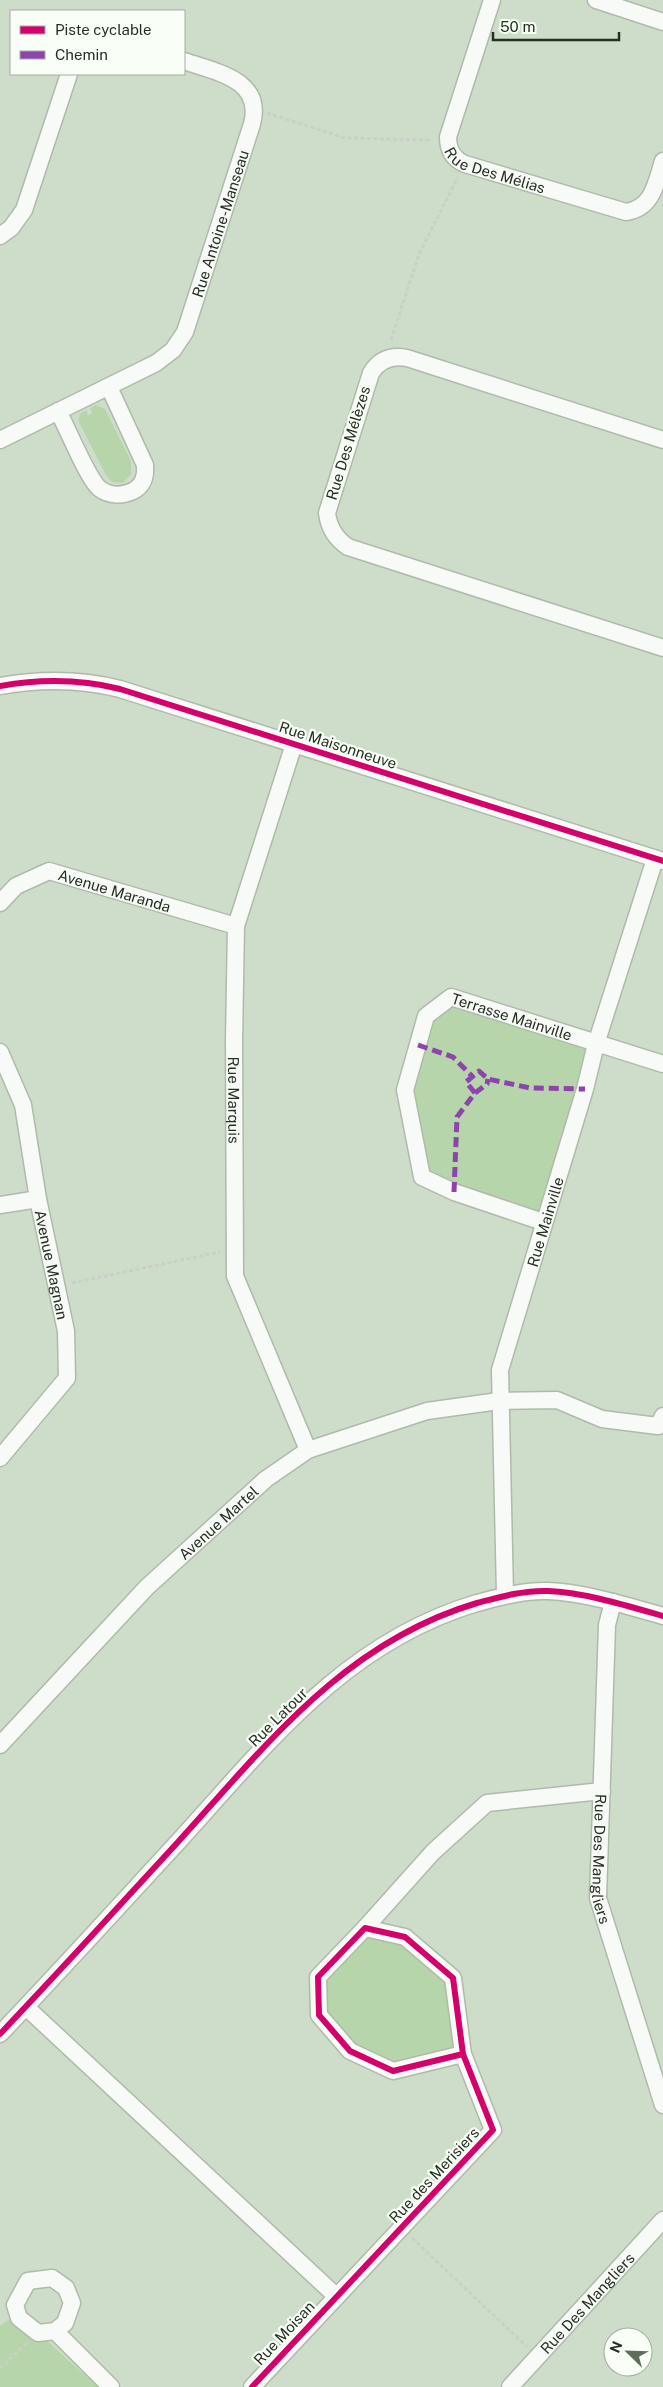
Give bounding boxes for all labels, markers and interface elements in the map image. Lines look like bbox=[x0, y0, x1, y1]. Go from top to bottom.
legend bbox=[10, 10, 185, 75]
scale bar bbox=[493, 10, 619, 42]
text: 50 m bbox=[500, 18, 535, 35]
text: Piste cyclable bbox=[55, 21, 152, 38]
text: Chemin bbox=[55, 46, 108, 63]
street label: Rue Des Mélias bbox=[441, 144, 547, 196]
street label: Rue Antoine-Manseau bbox=[188, 148, 252, 299]
street label: Rue Des Mélèzes bbox=[323, 384, 373, 502]
street label: Rue Maisonneuve bbox=[277, 718, 399, 772]
street label: Avenue Maranda bbox=[56, 866, 173, 915]
street label: Terrasse Mainville bbox=[449, 989, 574, 1043]
street label: Rue Marquis bbox=[226, 1056, 243, 1144]
street label: Rue Mainville bbox=[523, 1175, 566, 1269]
street label: Avenue Magnan bbox=[32, 1208, 72, 1321]
street label: Avenue Martel bbox=[175, 1482, 261, 1563]
street label: Rue Latour bbox=[245, 1684, 311, 1750]
street label: Rue Des Mangliers bbox=[589, 1794, 614, 1926]
street label: Rue des Merisiers bbox=[386, 2124, 482, 2226]
street label: Rue Des Mangliers bbox=[537, 2249, 637, 2357]
street label: Rue Moisan bbox=[250, 2298, 318, 2368]
north arrow bbox=[603, 2327, 653, 2377]
text: N bbox=[607, 2339, 626, 2355]

